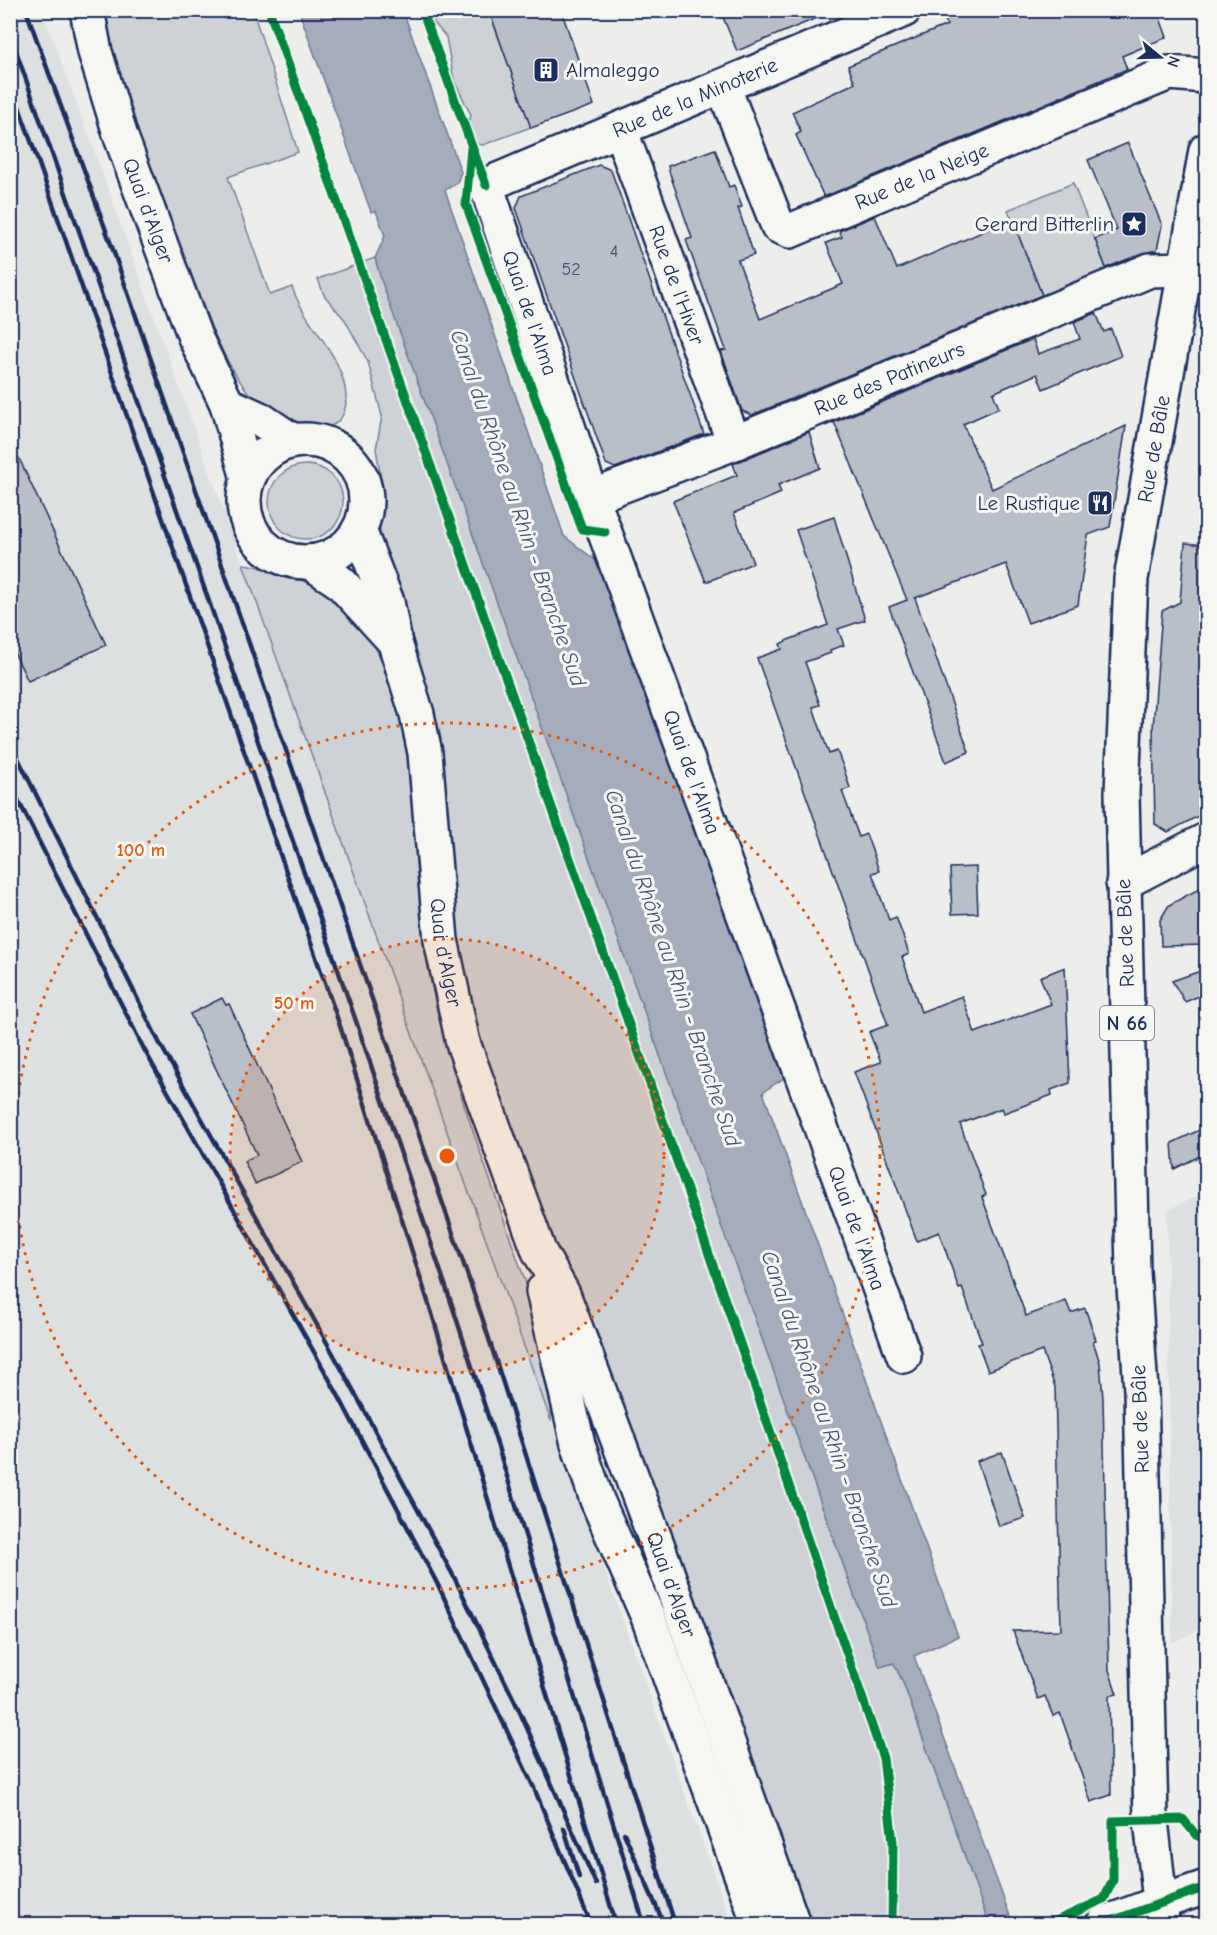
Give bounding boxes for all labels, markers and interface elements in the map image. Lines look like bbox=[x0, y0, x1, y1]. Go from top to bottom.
north arrow bbox=[1130, 27, 1190, 87]
street label: Rue de la Minoterie bbox=[609, 52, 781, 143]
text: N bbox=[1163, 54, 1183, 69]
building icon: Almaleggo bbox=[531, 55, 561, 85]
place label: Almaleggo bbox=[566, 58, 660, 82]
street label: Rue de la Neige bbox=[851, 138, 992, 215]
street label: Quai d'Alger bbox=[118, 155, 179, 267]
place icon: Gerard Bitterlin bbox=[1119, 209, 1149, 239]
place label: Gerard Bitterlin bbox=[975, 212, 1114, 236]
street label: Rue de l'Hiver bbox=[644, 222, 710, 349]
house number: 4 bbox=[610, 241, 618, 262]
street label: Quai de l'Alma bbox=[497, 247, 563, 379]
house number: 52 bbox=[561, 259, 581, 280]
water label: Canal du Rhône au Rhin - Branche Sud bbox=[445, 326, 592, 691]
street label: Rue des Patineurs bbox=[810, 337, 968, 420]
street label: Rue de Bâle bbox=[1133, 393, 1175, 504]
restaurant icon: Le Rustique bbox=[1085, 488, 1115, 518]
place label: Le Rustique bbox=[977, 491, 1080, 515]
street label: Quai de l'Alma bbox=[658, 707, 726, 837]
water label: Canal du Rhône au Rhin - Branche Sud bbox=[600, 786, 747, 1151]
text: 100 m bbox=[117, 840, 165, 861]
street label: Rue de Bâle bbox=[1111, 878, 1139, 988]
street label: Quai d'Alger bbox=[425, 897, 467, 1010]
text: 50 m bbox=[274, 993, 314, 1014]
road number: N 66 bbox=[1100, 1006, 1154, 1040]
centre of rings bbox=[437, 1146, 457, 1166]
street label: Quai de l'Alma bbox=[823, 1163, 891, 1293]
water label: Canal du Rhône au Rhin - Branche Sud bbox=[756, 1247, 903, 1612]
street label: Rue de Bâle bbox=[1126, 1364, 1154, 1474]
street label: Quai d'Alger bbox=[641, 1528, 702, 1641]

